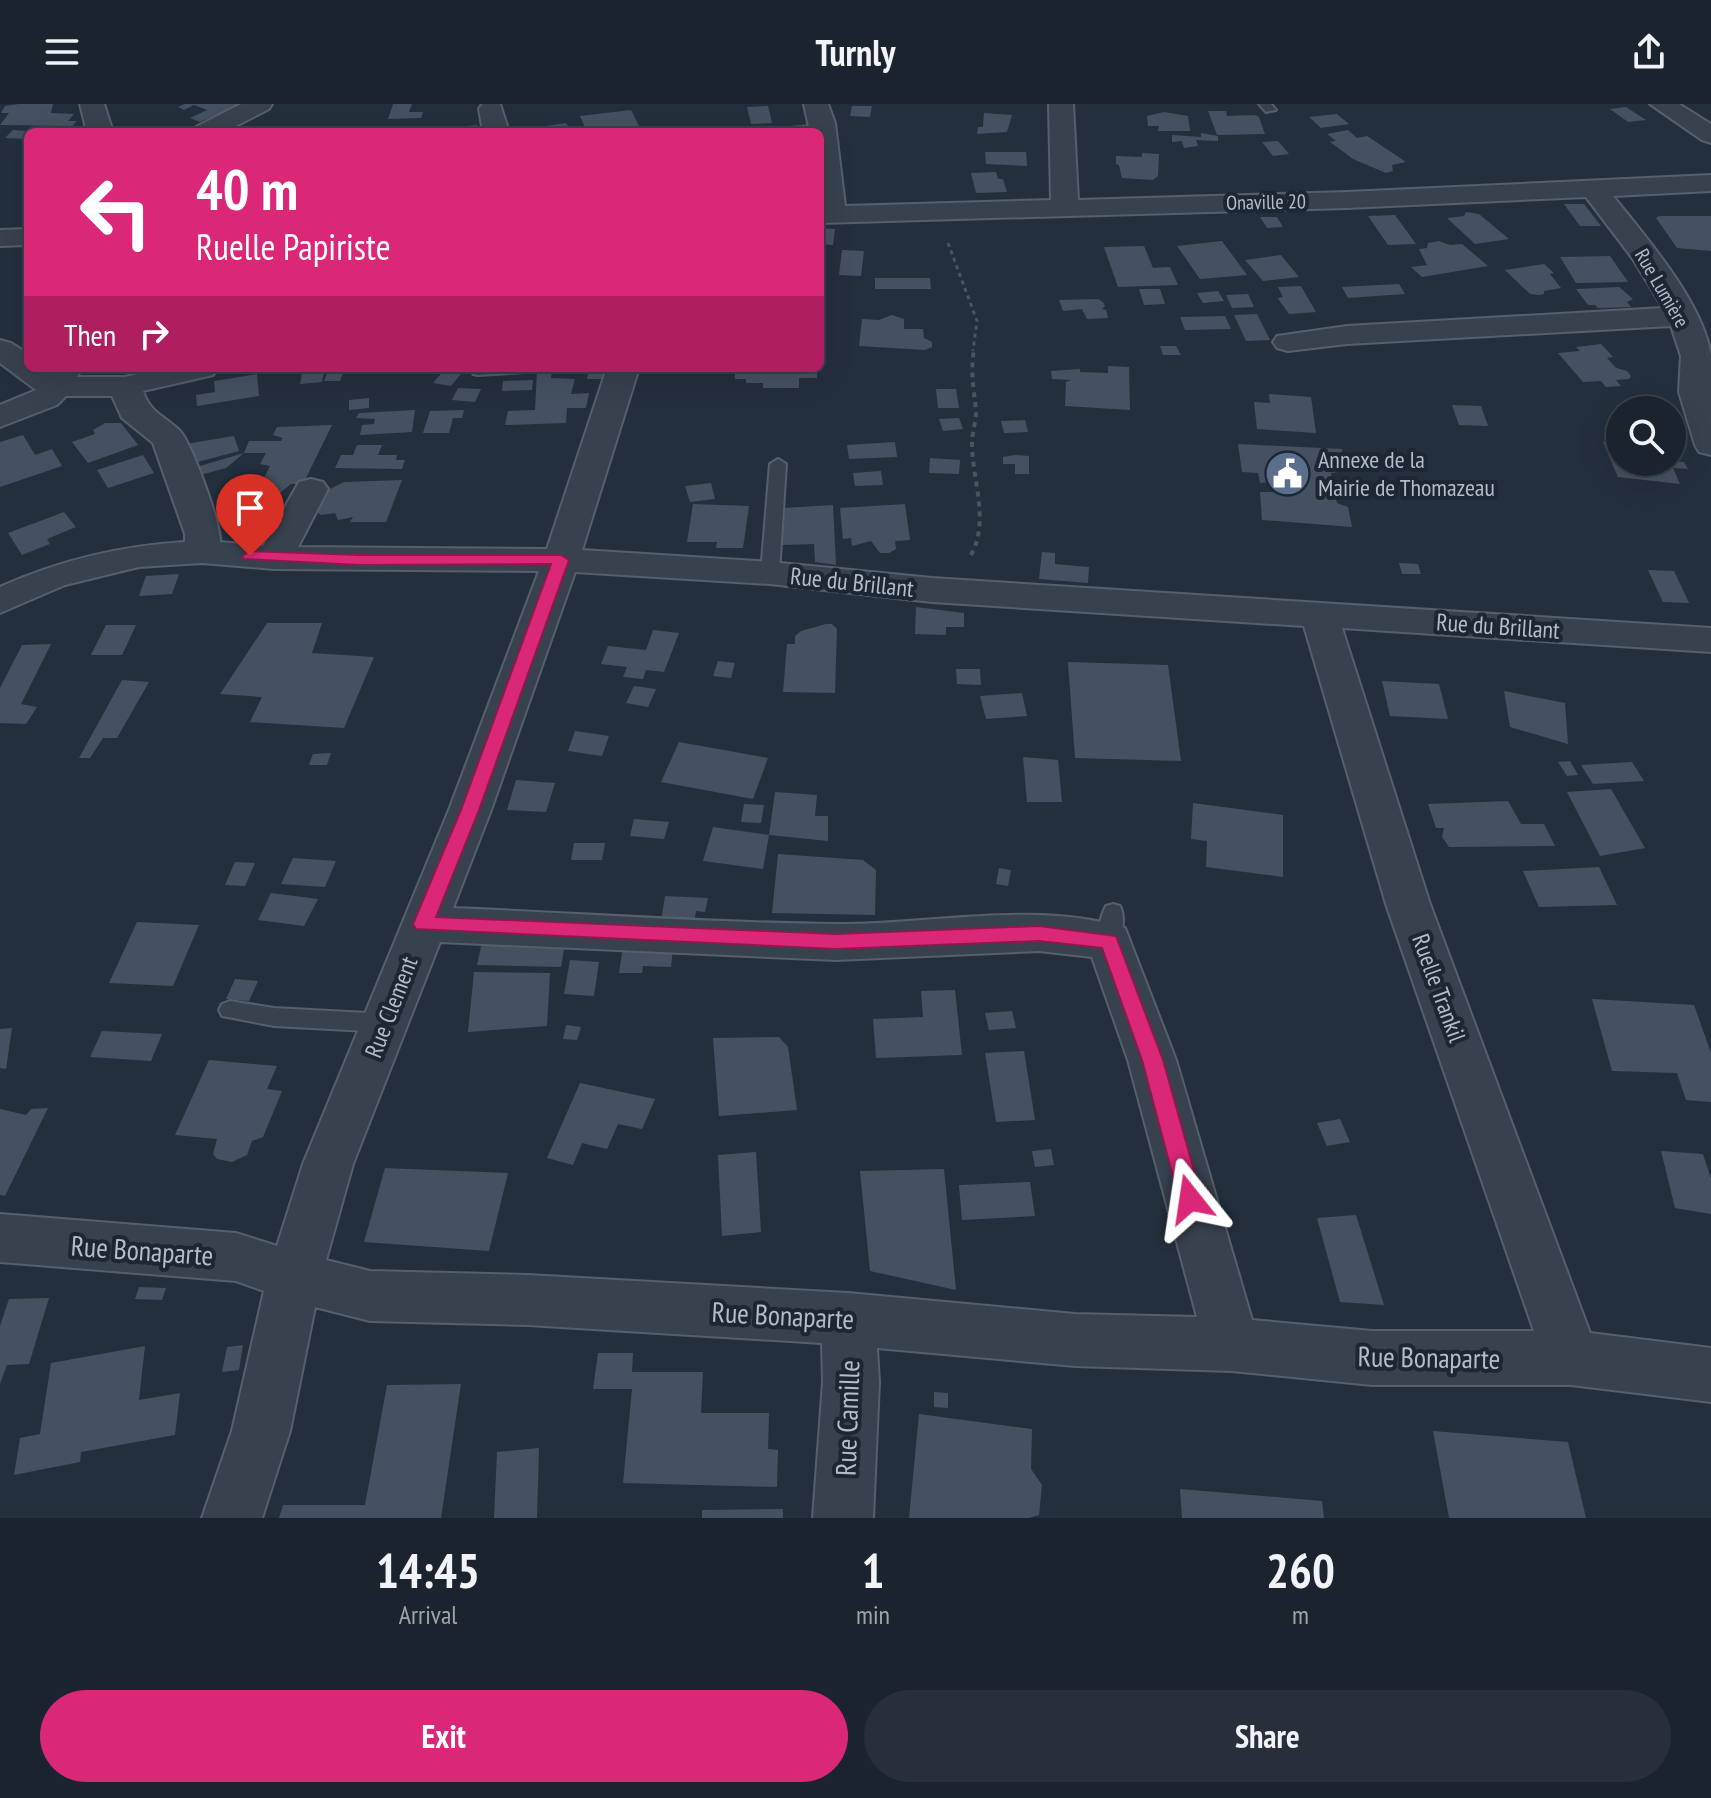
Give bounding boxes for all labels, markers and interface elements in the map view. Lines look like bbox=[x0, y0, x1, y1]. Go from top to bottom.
text: Turnly bbox=[816, 29, 895, 76]
icon: menu bbox=[40, 30, 84, 74]
icon: share bbox=[1627, 30, 1671, 74]
text: 40 m bbox=[196, 153, 298, 225]
icon: left bbox=[64, 160, 168, 264]
street label: Onaville 20 bbox=[1226, 188, 1306, 216]
text: Ruelle Papiriste bbox=[196, 223, 391, 270]
street label: Rue Lumière bbox=[1629, 244, 1695, 332]
icon: right bbox=[132, 312, 176, 356]
text: Then bbox=[64, 315, 116, 354]
map controls bbox=[1606, 396, 1686, 476]
button: search bbox=[1606, 396, 1686, 476]
place label: Annexe de la Mairie de Thomazeau bbox=[1318, 444, 1495, 503]
public building icon: Annexe de la Mairie de Thomazeau bbox=[1263, 449, 1311, 497]
pin bbox=[216, 474, 284, 556]
icon: arrive bbox=[228, 486, 272, 530]
street label: Rue du Brillant bbox=[789, 560, 916, 604]
street label: Rue du Brillant bbox=[1435, 606, 1561, 646]
street label: Ruelle Trankil bbox=[1405, 930, 1473, 1047]
street label: Rue Clement bbox=[358, 952, 425, 1062]
position arrow bbox=[1148, 1157, 1232, 1241]
street label: Rue Bonaparte bbox=[70, 1227, 214, 1273]
street label: Rue Bonaparte bbox=[711, 1293, 855, 1337]
street label: Rue Bonaparte bbox=[1357, 1337, 1501, 1377]
street label: Rue Camille bbox=[826, 1360, 868, 1476]
text: 14:45 bbox=[376, 1539, 480, 1601]
text: 1 bbox=[862, 1539, 884, 1601]
text: 260 bbox=[1266, 1539, 1335, 1601]
text: Arrival bbox=[399, 1598, 457, 1631]
text: min bbox=[856, 1598, 890, 1631]
text: m bbox=[1292, 1598, 1309, 1631]
button: Exit bbox=[40, 1690, 848, 1782]
button: Share bbox=[864, 1690, 1671, 1782]

